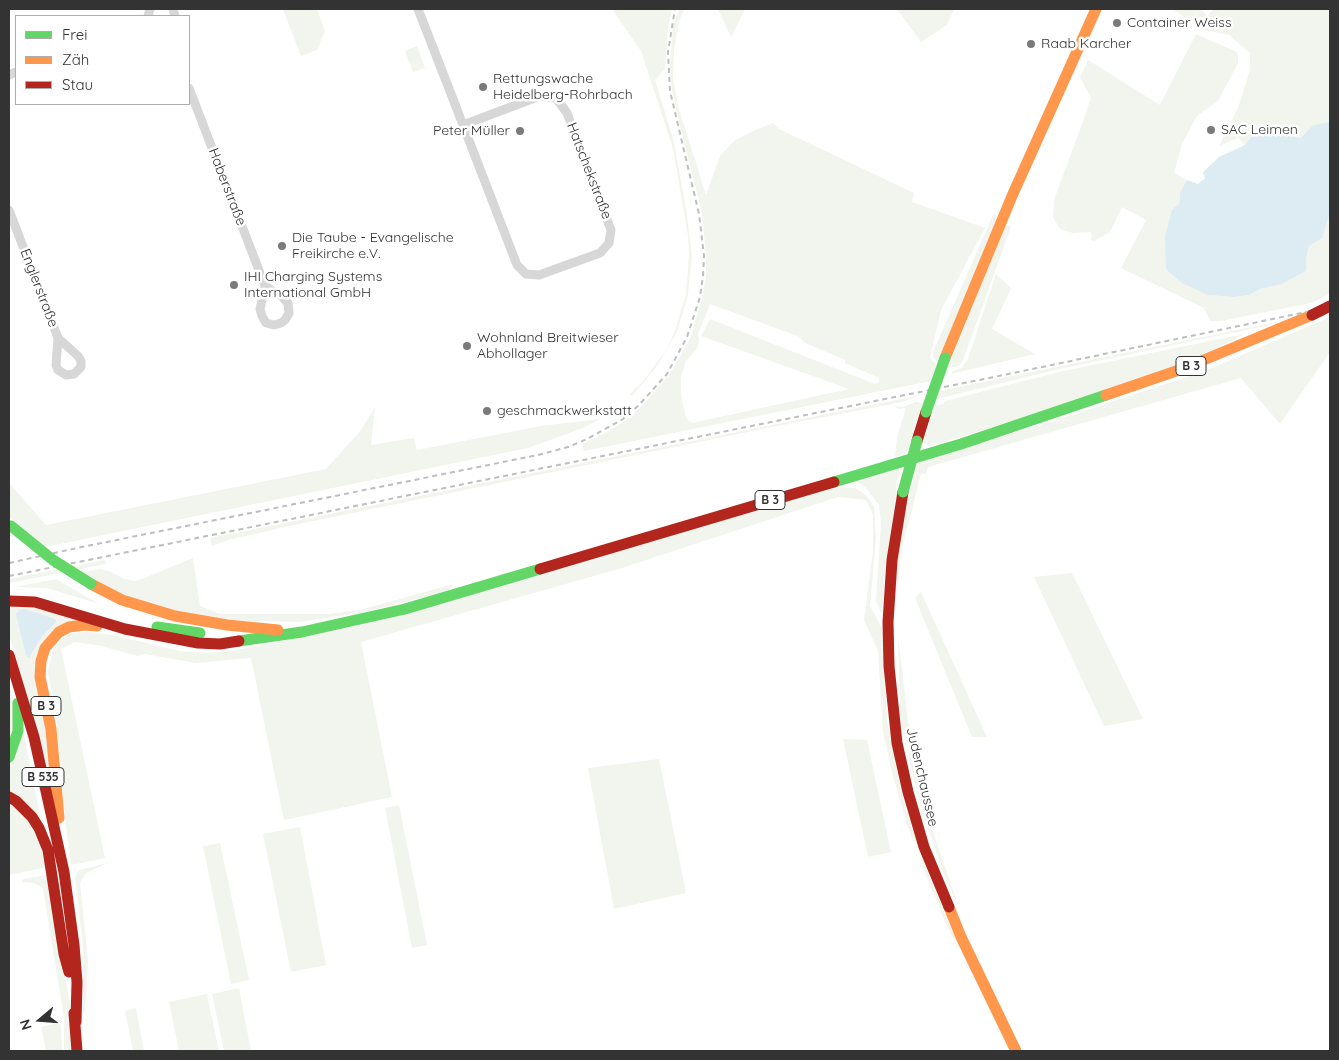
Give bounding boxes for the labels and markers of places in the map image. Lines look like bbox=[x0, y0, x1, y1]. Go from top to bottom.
place label: Container Weiss bbox=[1127, 15, 1231, 31]
marker: Container Weiss bbox=[1111, 17, 1123, 29]
place label: Raab Karcher bbox=[1041, 36, 1131, 52]
marker: Raab Karcher bbox=[1025, 38, 1037, 50]
place label: Rettungswache Heidelberg-Rohrbach bbox=[493, 71, 633, 104]
marker: Rettungswache Heidelberg-Rohrbach bbox=[477, 81, 489, 93]
place label: SAC Leimen bbox=[1221, 122, 1298, 138]
place label: Peter Müller bbox=[433, 123, 510, 139]
marker: SAC Leimen bbox=[1205, 124, 1217, 136]
marker: Peter Müller bbox=[514, 125, 526, 137]
place label: Die Taube - Evangelische Freikirche e.V. bbox=[292, 230, 454, 262]
marker: Die Taube - Evangelische Freikirche e.V. bbox=[276, 240, 288, 252]
place label: IHI Charging Systems International GmbH bbox=[244, 269, 382, 302]
marker: IHI Charging Systems International GmbH bbox=[228, 279, 240, 291]
place label: Wohnland Breitwieser Abhollager bbox=[477, 330, 619, 362]
marker: Wohnland Breitwieser Abhollager bbox=[461, 340, 473, 352]
place label: geschmackwerkstatt bbox=[497, 403, 632, 419]
marker: geschmackwerkstatt bbox=[481, 405, 493, 417]

